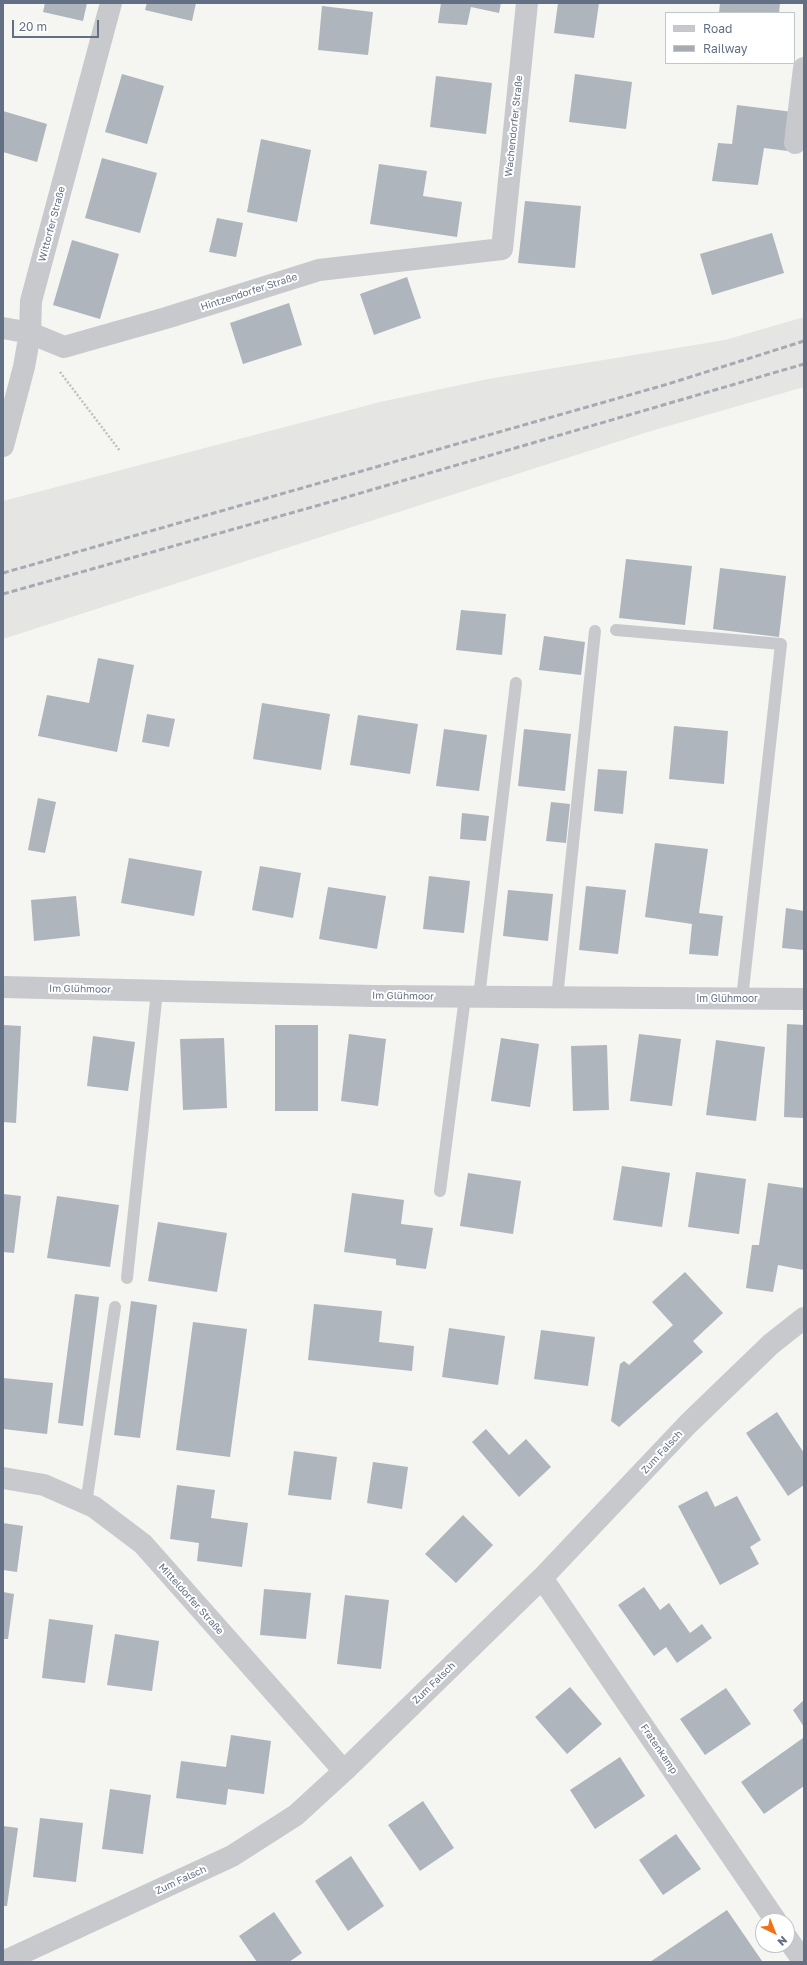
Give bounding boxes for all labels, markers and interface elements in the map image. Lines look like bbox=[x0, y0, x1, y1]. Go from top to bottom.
scale bar bbox=[14, 12, 101, 38]
legend bbox=[665, 12, 795, 64]
text: 20 m bbox=[19, 19, 47, 34]
text: Road bbox=[703, 21, 732, 36]
text: Railway bbox=[703, 41, 748, 56]
street label: Wachendorfer Straße bbox=[503, 75, 525, 177]
street label: Wittorfer Straße bbox=[36, 185, 68, 263]
street label: Hintzendorfer Straße bbox=[199, 271, 299, 313]
street label: Im Glühmoor bbox=[49, 982, 111, 996]
street label: Im Glühmoor bbox=[372, 989, 434, 1003]
street label: Im Glühmoor bbox=[696, 993, 758, 1005]
street label: Zum Falsch bbox=[639, 1428, 685, 1476]
street label: Mitteldorfer Straße bbox=[156, 1561, 226, 1637]
street label: Zum Falsch bbox=[410, 1660, 458, 1706]
street label: Fratenkamp bbox=[638, 1722, 680, 1776]
street label: Zum Falsch bbox=[154, 1863, 208, 1897]
north arrow bbox=[755, 1913, 795, 1953]
text: N bbox=[775, 1934, 790, 1949]

